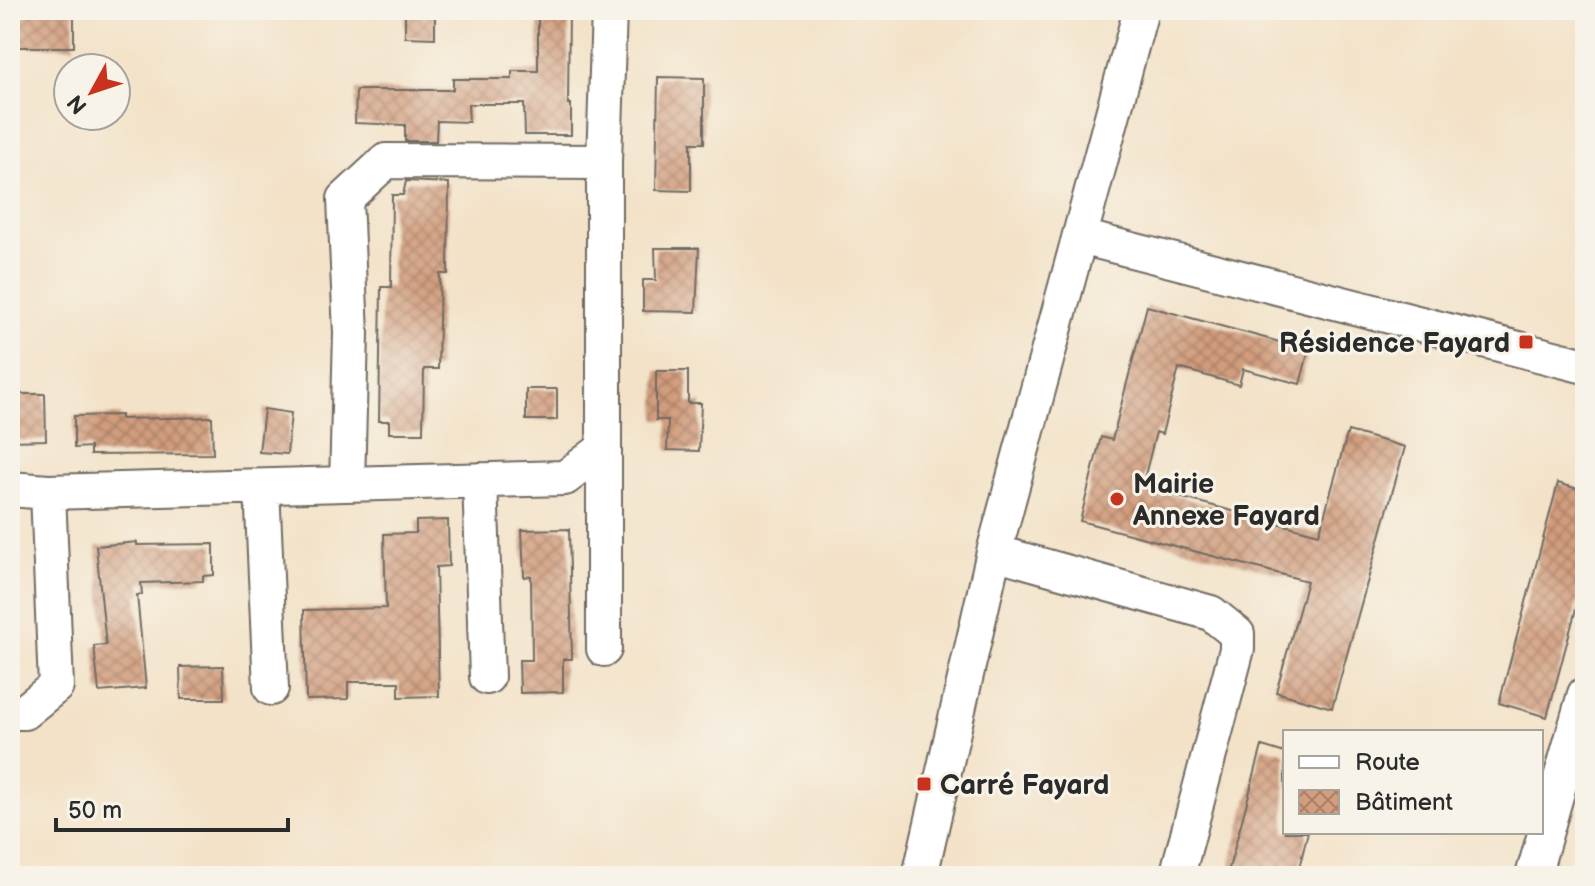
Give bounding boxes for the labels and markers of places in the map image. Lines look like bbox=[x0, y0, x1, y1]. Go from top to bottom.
place label: Résidence Fayard bbox=[1279, 327, 1510, 360]
marker: Résidence Fayard bbox=[1517, 333, 1535, 351]
place label: Mairie Annexe Fayard bbox=[1132, 468, 1320, 533]
marker: Mairie Annexe Fayard bbox=[1108, 490, 1126, 508]
place label: Carré Fayard bbox=[940, 769, 1109, 802]
marker: Carré Fayard bbox=[915, 775, 933, 793]

